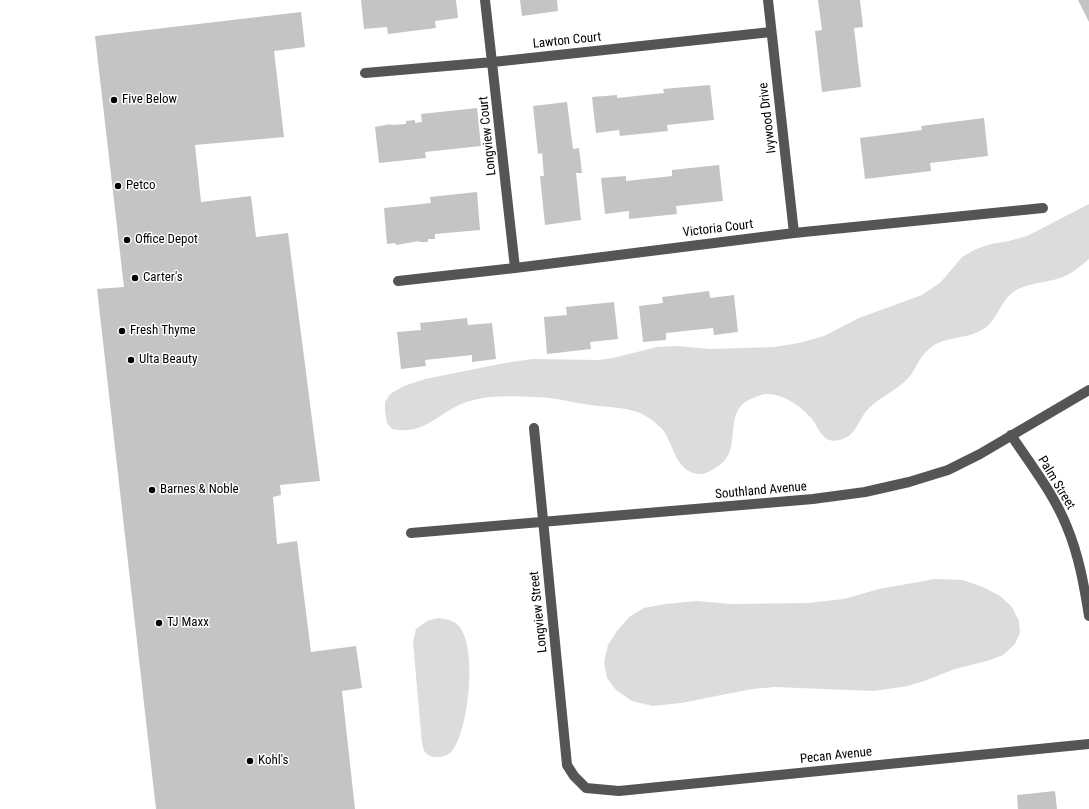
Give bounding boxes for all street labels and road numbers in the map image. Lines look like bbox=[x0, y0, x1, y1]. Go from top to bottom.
street label: Lawton Court bbox=[532, 30, 602, 52]
street label: Ivywood Drive bbox=[756, 82, 780, 154]
street label: Longview Court bbox=[476, 96, 500, 176]
street label: Victoria Court bbox=[682, 217, 754, 241]
street label: Palm Street bbox=[1034, 453, 1078, 513]
street label: Southland Avenue bbox=[714, 479, 808, 503]
street label: Longview Street bbox=[527, 570, 551, 654]
street label: Pecan Avenue bbox=[799, 744, 873, 768]

